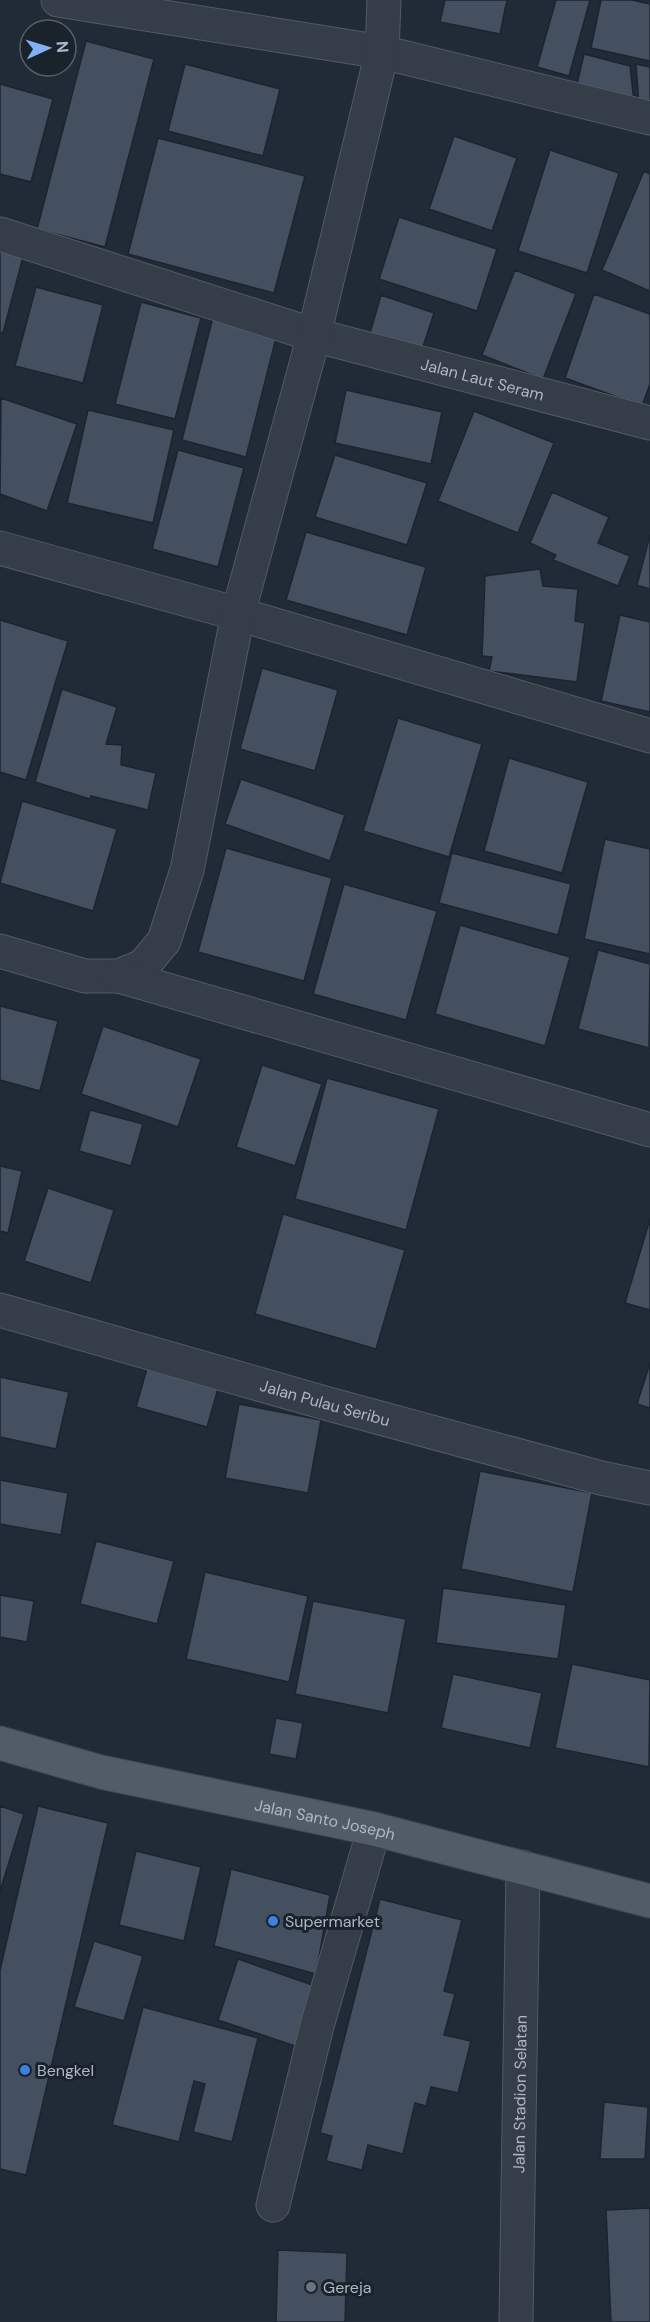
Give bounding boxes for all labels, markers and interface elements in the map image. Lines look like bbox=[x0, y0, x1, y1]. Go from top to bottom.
north arrow bbox=[18, 18, 78, 78]
text: N bbox=[52, 40, 73, 54]
street label: Jalan Laut Seram bbox=[418, 353, 546, 406]
street label: Jalan Pulau Seribu bbox=[258, 1375, 392, 1431]
street label: Jalan Santo Joseph bbox=[253, 1794, 398, 1845]
place label: Supermarket bbox=[285, 1911, 380, 1932]
marker: Supermarket bbox=[266, 1914, 280, 1928]
street label: Jalan Stadion Selatan bbox=[508, 2015, 532, 2173]
place label: Bengkel bbox=[37, 2060, 94, 2081]
marker: Bengkel bbox=[18, 2063, 32, 2077]
place label: Gereja bbox=[323, 2277, 372, 2298]
marker: Gereja bbox=[304, 2280, 318, 2294]

